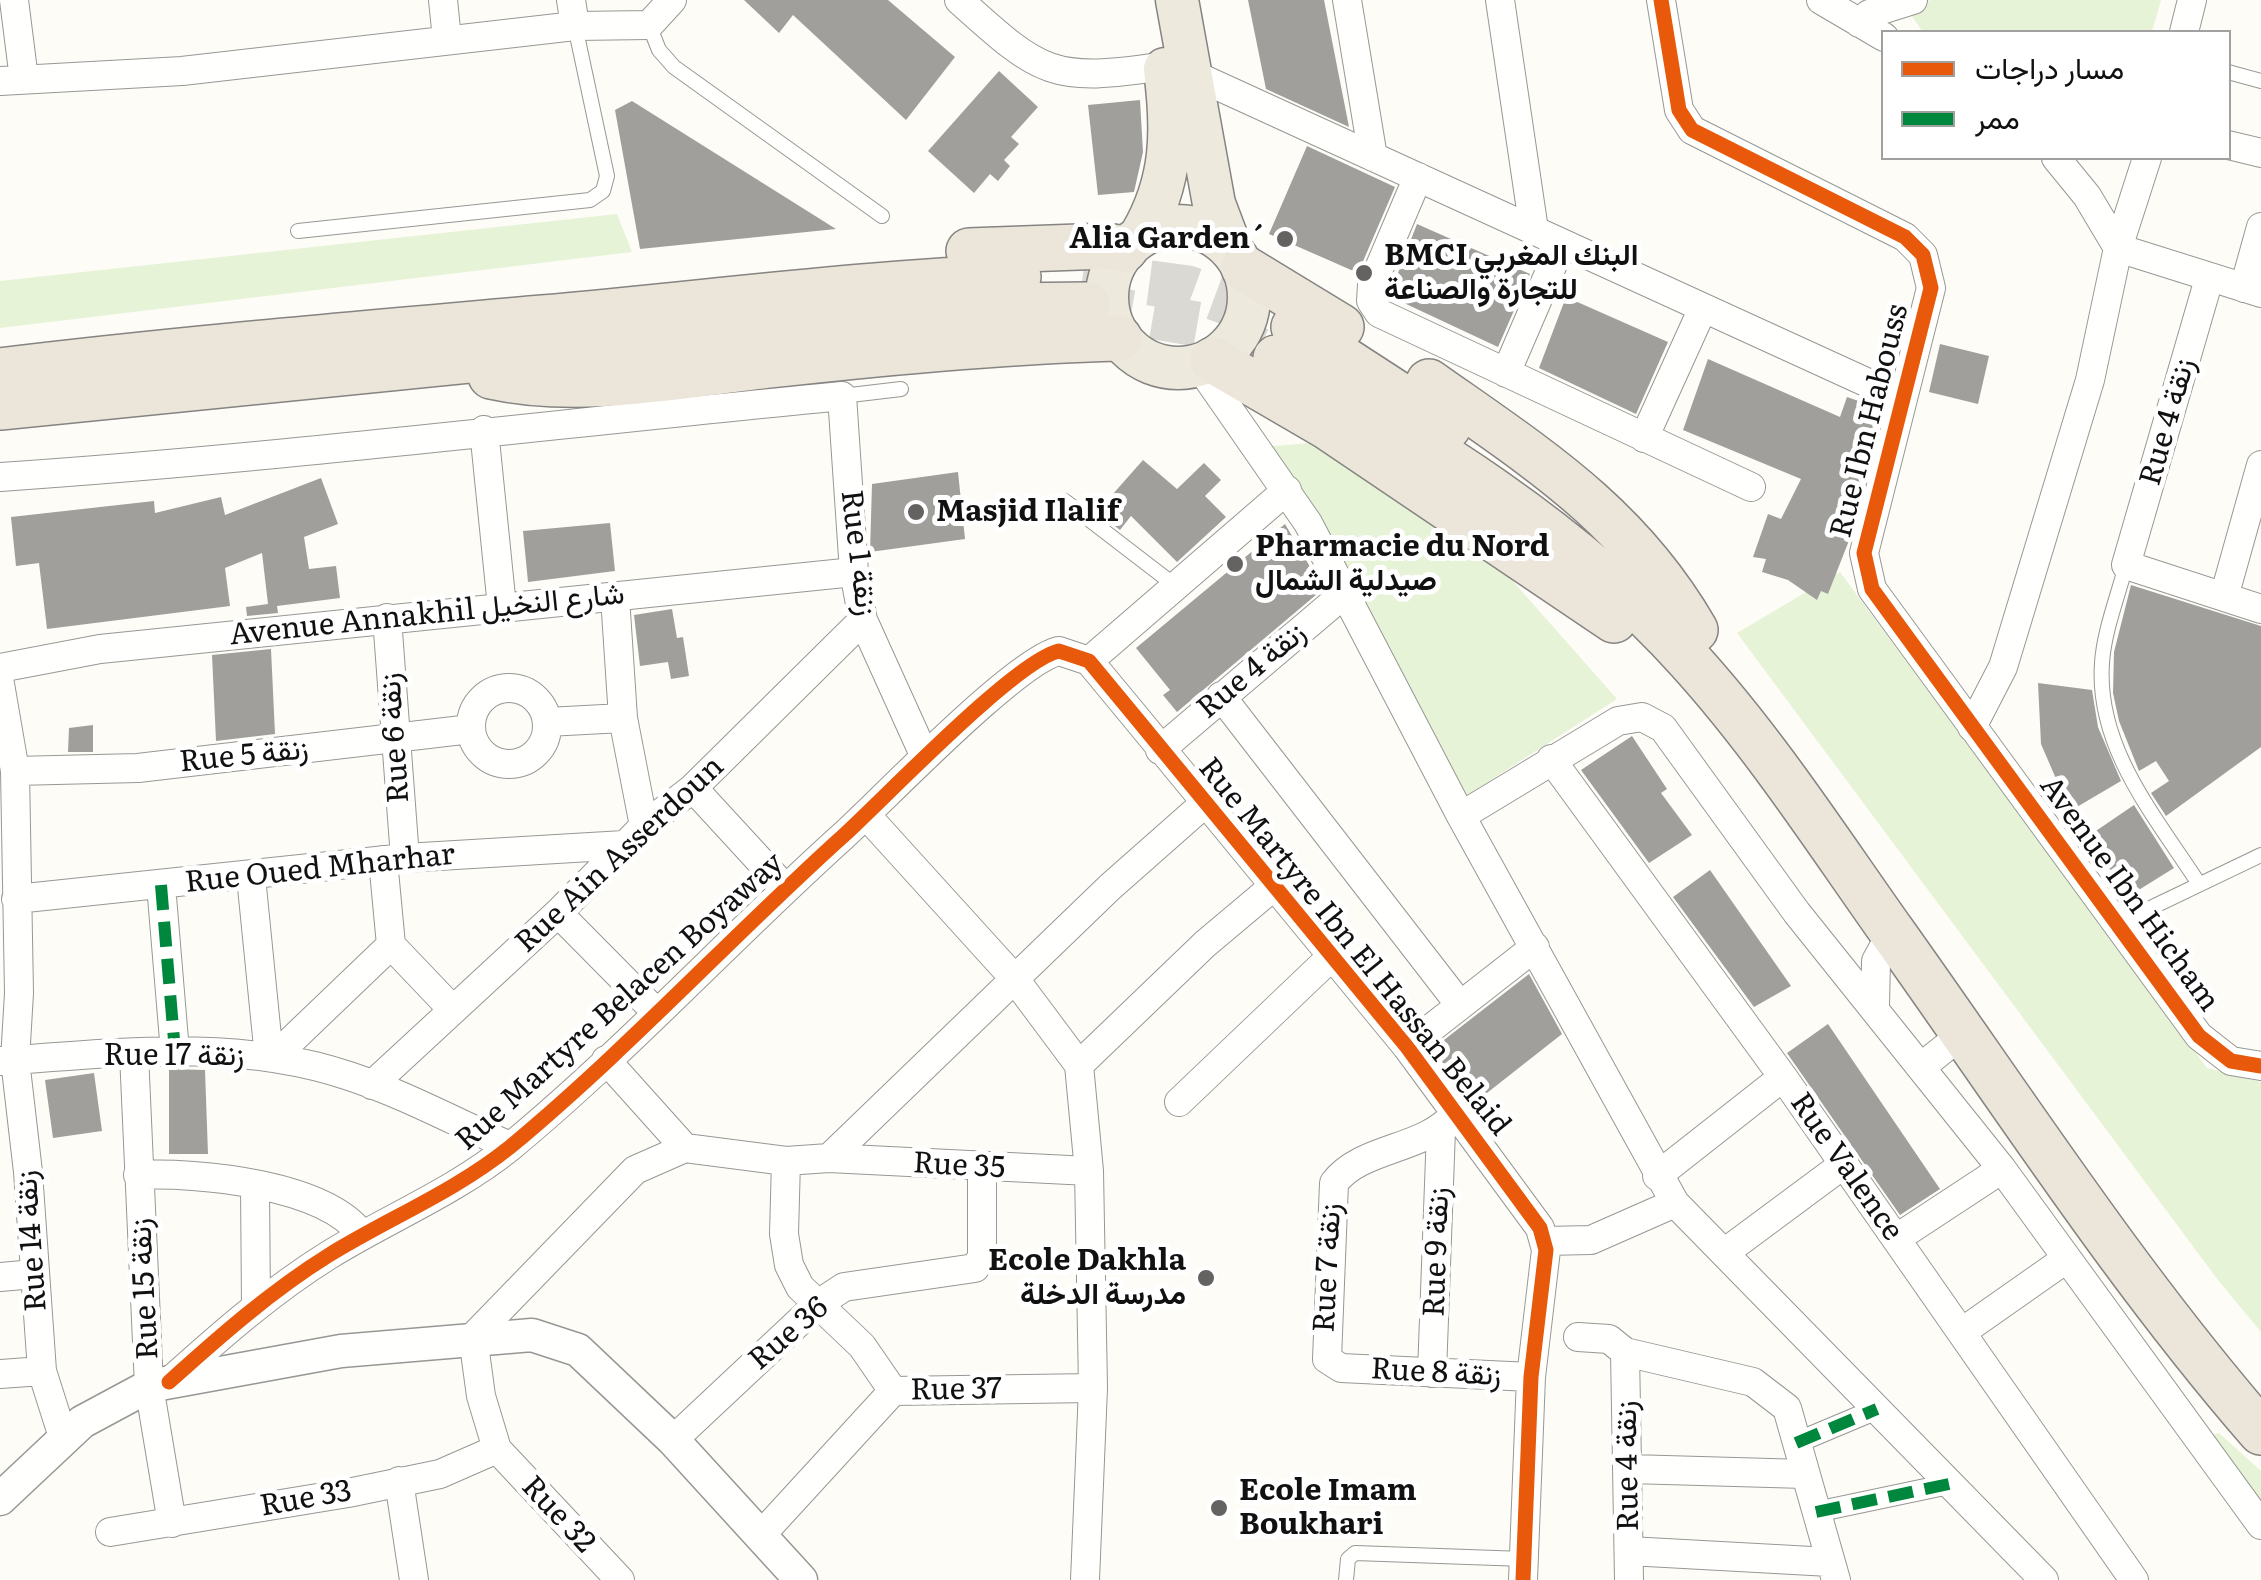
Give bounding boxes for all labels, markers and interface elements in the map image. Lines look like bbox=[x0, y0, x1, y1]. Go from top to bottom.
legend bbox=[1881, 30, 2231, 160]
text: مسار دراجات bbox=[1975, 44, 2124, 88]
text: ممر bbox=[1975, 94, 2020, 138]
place label: Alia Garden´ bbox=[1069, 221, 1265, 257]
marker: Alia Garden´ bbox=[1274, 228, 1296, 250]
place label: BMCI البنك المغربي للتجارة والصناعة bbox=[1384, 238, 1639, 308]
marker: BMCI البنك المغربي للتجارة والصناعة bbox=[1353, 262, 1375, 284]
street label: Rue Ibn Habouss bbox=[1824, 301, 1916, 541]
street label: Rue 4 زنقة bbox=[2133, 354, 2203, 490]
street label: Rue 1 زنقة bbox=[832, 488, 884, 618]
place label: Masjid Ilalif bbox=[936, 494, 1119, 530]
marker: Masjid Ilalif bbox=[905, 501, 927, 523]
place label: Pharmacie du Nord صيدلية الشمال bbox=[1255, 529, 1549, 600]
marker: Pharmacie du Nord صيدلية الشمال bbox=[1224, 553, 1246, 575]
street label: Avenue Annakhil شارع النخيل bbox=[228, 576, 626, 654]
street label: Rue 4 زنقة bbox=[1190, 615, 1314, 727]
street label: Rue 6 زنقة bbox=[372, 672, 418, 804]
street label: Rue 5 زنقة bbox=[178, 731, 310, 781]
street label: Rue Ain Asserdoun bbox=[508, 749, 732, 961]
street label: Rue Martyre Ibn El Hassan Belaid bbox=[1190, 751, 1518, 1143]
street label: Avenue Ibn Hicham bbox=[2032, 769, 2226, 1019]
street label: Rue Oued Mharhar bbox=[183, 837, 457, 901]
street label: Rue Martyre Belacen Boyaway bbox=[449, 845, 791, 1159]
street label: Rue 17 زنقة bbox=[104, 1038, 244, 1074]
street label: Rue Valence bbox=[1782, 1086, 1910, 1248]
street label: Rue 35 bbox=[912, 1146, 1006, 1186]
street label: Rue 14 زنقة bbox=[9, 1169, 55, 1313]
street label: Rue 9 زنقة bbox=[1417, 1186, 1457, 1318]
street label: Rue 7 زنقة bbox=[1307, 1202, 1349, 1334]
street label: Rue 15 زنقة bbox=[123, 1217, 167, 1361]
place label: Ecole Dakhla مدرسة الدخلة bbox=[988, 1243, 1186, 1314]
marker: Ecole Dakhla مدرسة الدخلة bbox=[1195, 1267, 1217, 1289]
street label: Rue 36 bbox=[742, 1290, 836, 1378]
street label: Rue 8 زنقة bbox=[1370, 1352, 1502, 1394]
street label: Rue 37 bbox=[910, 1371, 1002, 1409]
street label: Rue 4 زنقة bbox=[1609, 1400, 1647, 1532]
street label: Rue 32 bbox=[514, 1469, 602, 1561]
street label: Rue 33 bbox=[257, 1473, 355, 1525]
place label: Ecole Imam Boukhari bbox=[1239, 1473, 1417, 1544]
marker: Ecole Imam Boukhari bbox=[1208, 1497, 1230, 1519]

